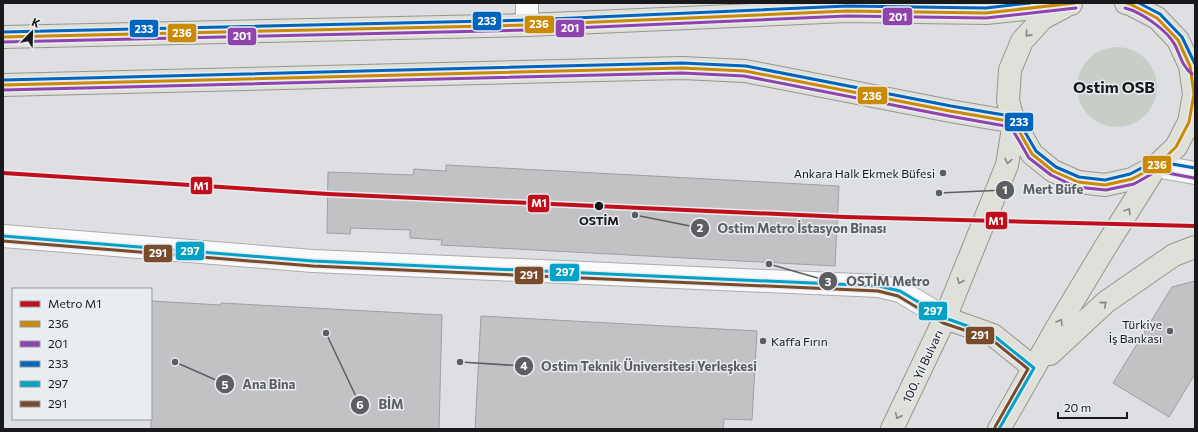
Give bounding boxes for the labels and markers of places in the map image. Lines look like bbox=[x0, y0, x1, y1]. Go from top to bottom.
place label: Ankara Halk Ekmek Büfesi bbox=[794, 166, 935, 180]
marker: Ankara Halk Ekmek Büfesi bbox=[938, 168, 948, 178]
callout: Mert Büfe bbox=[995, 177, 1092, 202]
marker: OSTİM bbox=[593, 200, 605, 212]
place label: OSTİM bbox=[579, 213, 619, 227]
callout: Ostim Metro İstasyon Binası bbox=[690, 215, 894, 240]
callout: OSTİM Metro bbox=[818, 269, 938, 294]
place label: Türkiye İş Bankası bbox=[1109, 317, 1162, 345]
marker: Türkiye İş Bankası bbox=[1165, 326, 1175, 336]
place label: Kaffa Fırın bbox=[771, 334, 828, 348]
marker: Kaffa Fırın bbox=[758, 336, 768, 346]
callout: Ostim Teknik Üniversitesi Yerleşkesi bbox=[514, 354, 765, 379]
callout: Ana Bina bbox=[215, 372, 303, 397]
callout: BİM bbox=[350, 392, 411, 417]

